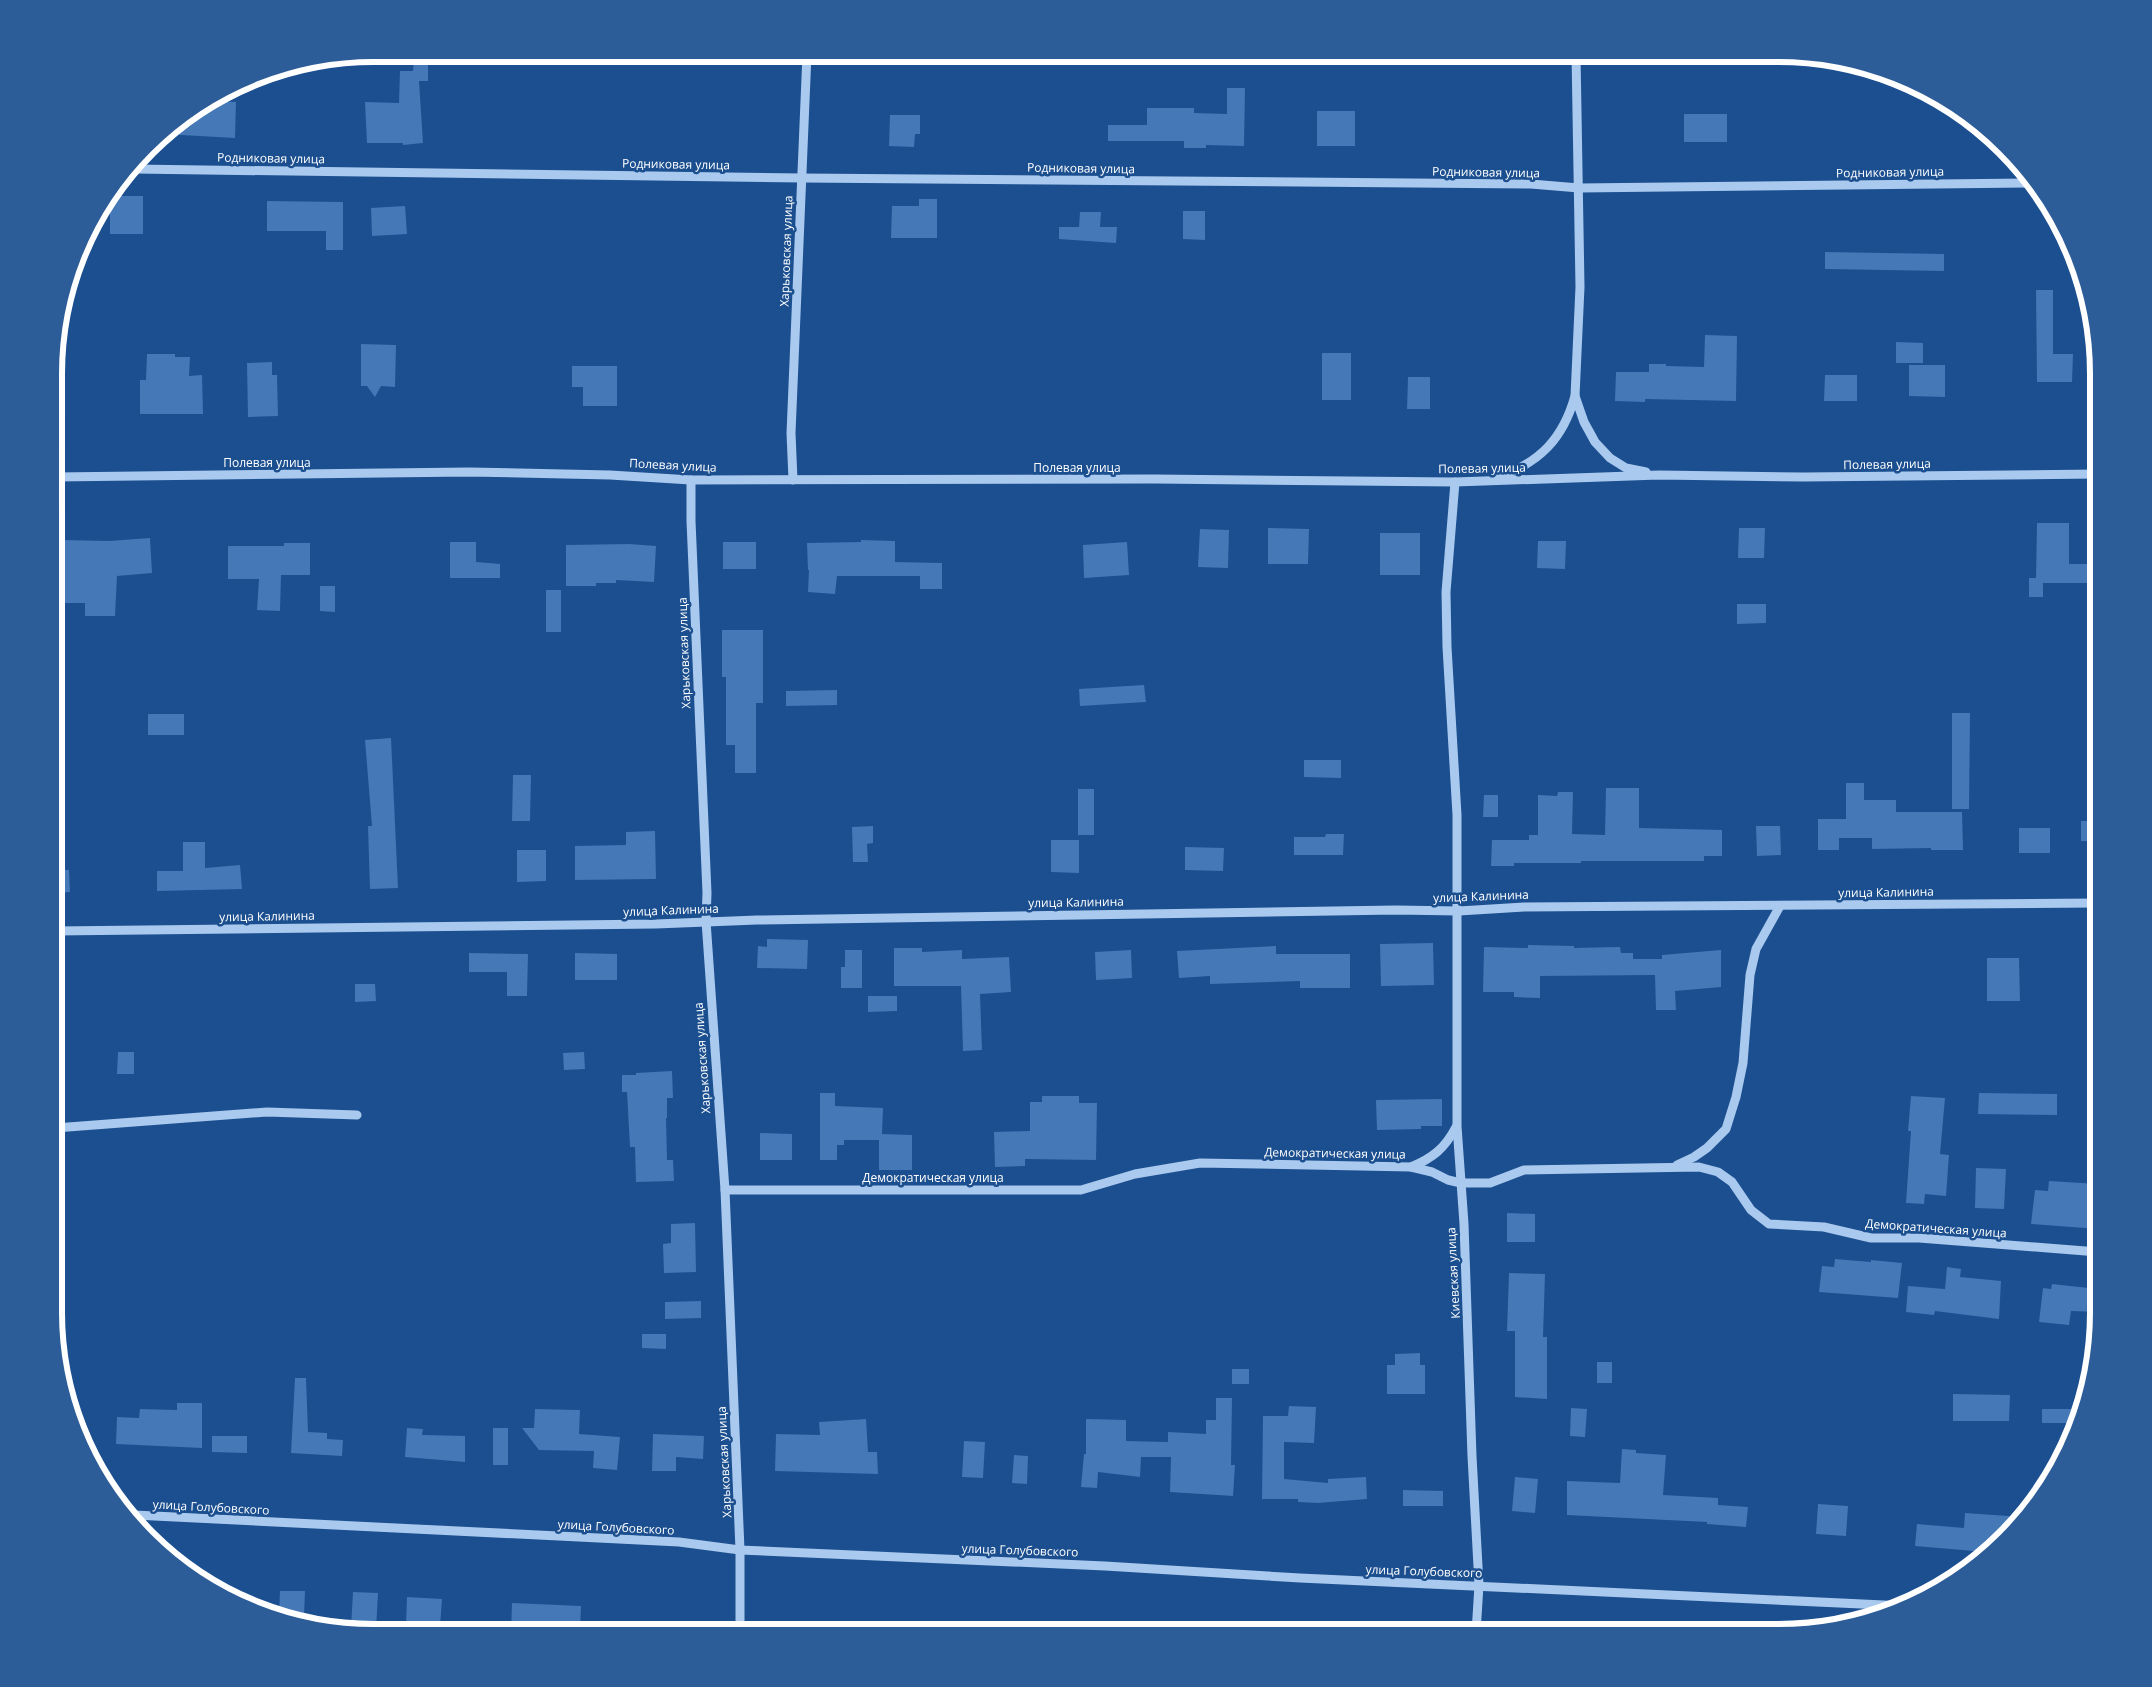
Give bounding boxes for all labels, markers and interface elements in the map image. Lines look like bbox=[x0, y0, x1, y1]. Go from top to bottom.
street label: Родниковая улица bbox=[217, 149, 325, 167]
street label: Родниковая улица bbox=[622, 155, 730, 173]
street label: Родниковая улица bbox=[1027, 159, 1135, 177]
street label: Родниковая улица bbox=[1432, 163, 1540, 181]
street label: Родниковая улица bbox=[1836, 163, 1944, 181]
street label: Харьковская улица bbox=[776, 195, 796, 307]
street label: Полевая улица bbox=[223, 454, 311, 471]
street label: Полевая улица bbox=[629, 454, 717, 476]
street label: Полевая улица bbox=[1843, 455, 1931, 473]
street label: Полевая улица bbox=[1033, 459, 1121, 476]
street label: Полевая улица bbox=[1438, 459, 1526, 477]
street label: Харьковская улица bbox=[674, 597, 694, 709]
street label: улица Калинина bbox=[1838, 883, 1934, 901]
street label: улица Калинина bbox=[1433, 886, 1529, 906]
street label: улица Калинина bbox=[1028, 893, 1124, 911]
street label: улица Калинина bbox=[623, 900, 719, 920]
street label: улица Калинина bbox=[219, 907, 315, 925]
street label: Харьковская улица bbox=[690, 1002, 714, 1114]
street label: Демократическая улица bbox=[1264, 1143, 1406, 1163]
street label: Демократическая улица bbox=[862, 1169, 1004, 1186]
street label: Демократическая улица bbox=[1865, 1215, 2007, 1241]
street label: Киевская улица bbox=[1442, 1227, 1464, 1319]
street label: Харьковская улица bbox=[713, 1406, 735, 1518]
street label: улица Голубовского bbox=[152, 1495, 270, 1519]
street label: улица Голубовского bbox=[557, 1515, 675, 1539]
street label: улица Голубовского bbox=[961, 1539, 1079, 1561]
street label: улица Голубовского bbox=[1365, 1560, 1483, 1582]

